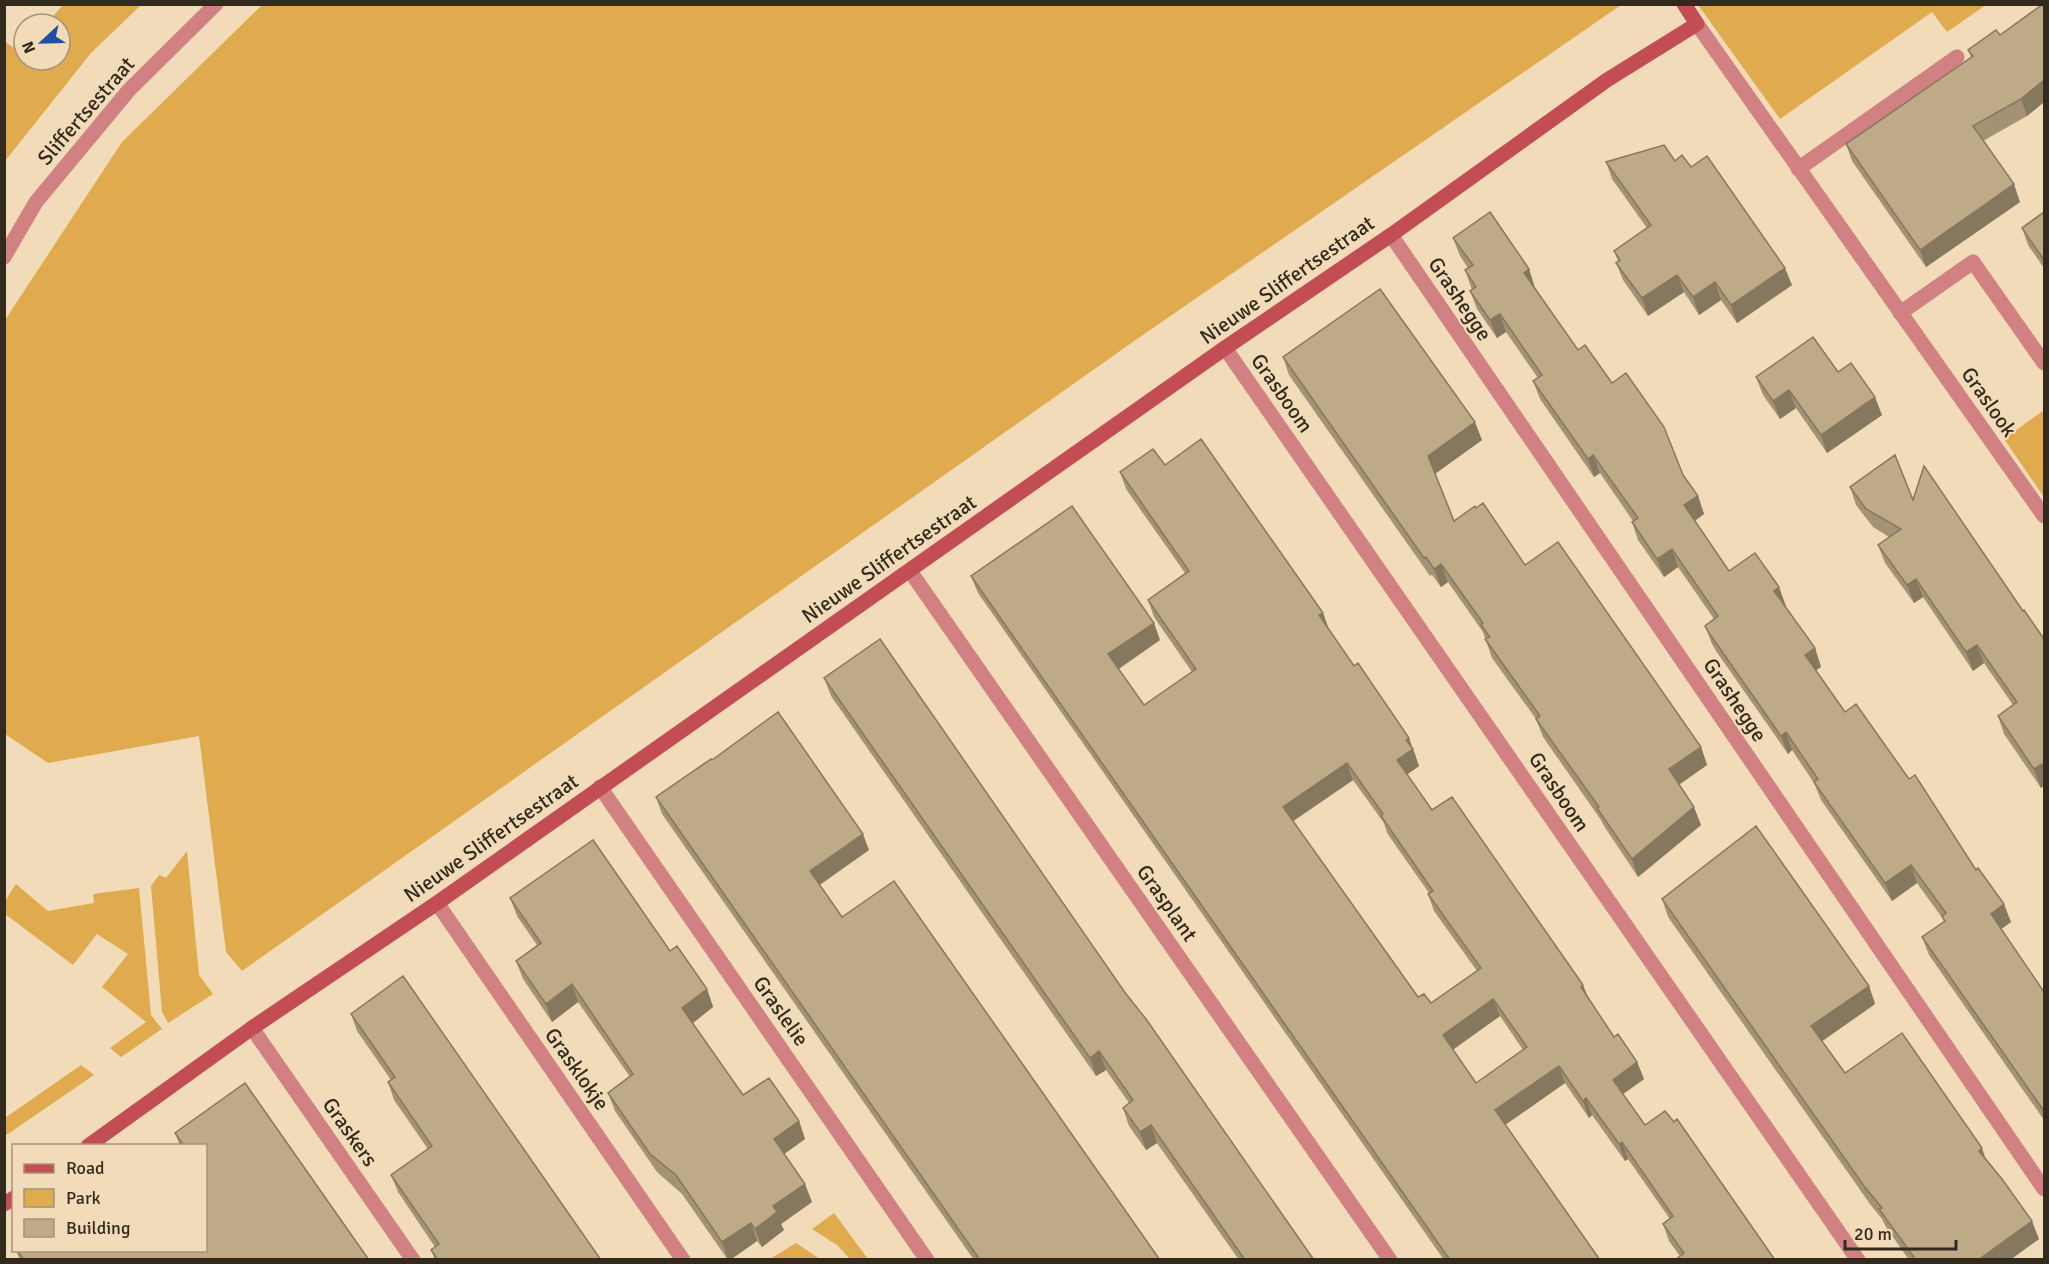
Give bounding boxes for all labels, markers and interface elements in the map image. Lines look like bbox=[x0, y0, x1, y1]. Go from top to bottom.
north arrow bbox=[12, 12, 72, 72]
text: N bbox=[18, 38, 40, 56]
street label: Sliffertsestraat bbox=[32, 52, 140, 170]
street label: Nieuwe Sliffertsestraat bbox=[1195, 210, 1379, 350]
street label: Grashegge bbox=[1423, 252, 1497, 346]
street label: Grasboom bbox=[1245, 348, 1319, 438]
street label: Graslook bbox=[1956, 362, 2023, 442]
street label: Nieuwe Sliffertsestraat bbox=[797, 489, 981, 629]
street label: Grashegge bbox=[1698, 653, 1772, 747]
street label: Grasboom bbox=[1523, 747, 1595, 837]
street label: Nieuwe Sliffertsestraat bbox=[399, 768, 583, 908]
street label: Grasplant bbox=[1131, 860, 1203, 946]
street label: Graslelie bbox=[748, 971, 814, 1051]
street label: Grasklokje bbox=[539, 1023, 615, 1115]
street label: Graskers bbox=[317, 1092, 383, 1172]
legend bbox=[12, 1144, 207, 1252]
text: Road bbox=[66, 1157, 105, 1179]
text: Park bbox=[66, 1187, 101, 1209]
scale bar bbox=[1845, 1213, 1956, 1251]
text: Building bbox=[66, 1217, 130, 1239]
text: 20 m bbox=[1854, 1223, 1892, 1245]

